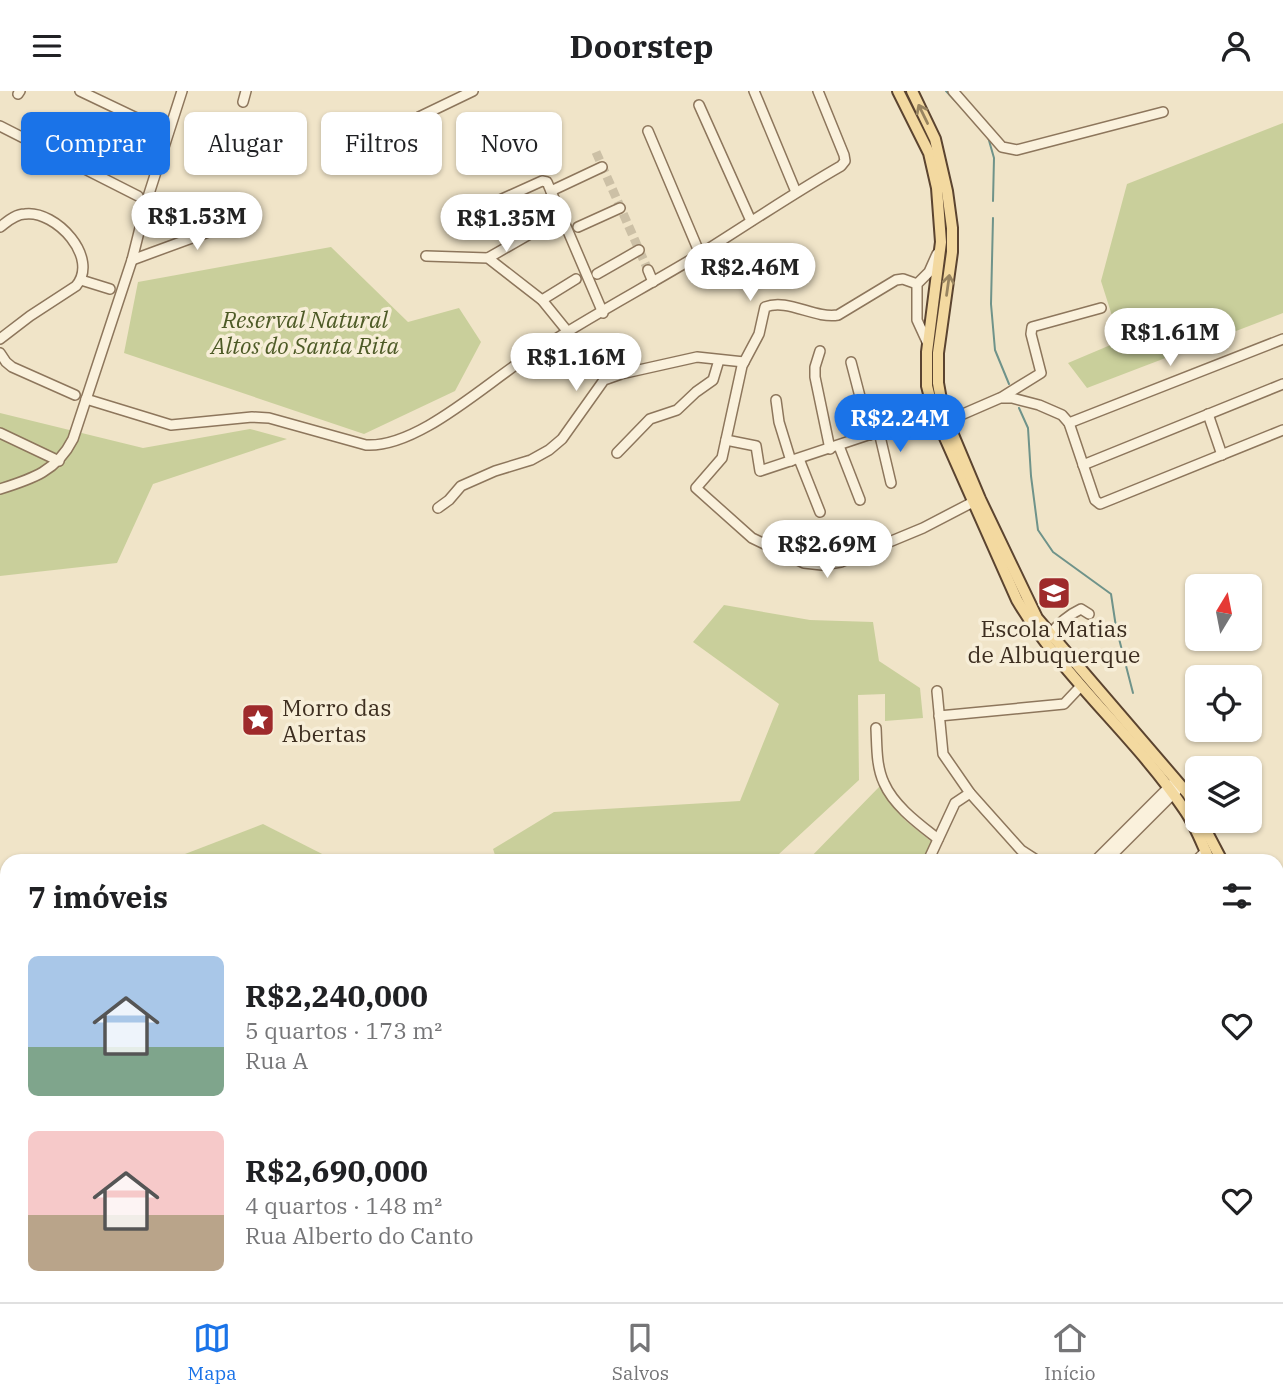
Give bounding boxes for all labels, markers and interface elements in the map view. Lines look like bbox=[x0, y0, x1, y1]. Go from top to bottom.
text: Doorstep bbox=[570, 25, 713, 67]
icon: menu bbox=[28, 27, 66, 65]
icon: person bbox=[1217, 27, 1255, 65]
one-way arrow bbox=[916, 104, 929, 125]
chip: Comprar bbox=[21, 112, 170, 175]
chip: Alugar bbox=[184, 112, 307, 175]
chip: Filtros bbox=[321, 112, 442, 175]
chip: Novo bbox=[456, 112, 562, 175]
pin: R$1.53M bbox=[132, 193, 262, 252]
pin: R$1.35M bbox=[441, 195, 571, 254]
text: R$1.53M bbox=[147, 200, 247, 230]
text: R$1.35M bbox=[456, 202, 556, 232]
pin: R$2.46M bbox=[685, 243, 815, 303]
text: R$2.46M bbox=[700, 251, 800, 281]
one-way arrow bbox=[942, 274, 955, 296]
park label: Reserval Natural Altos do Santa Rita bbox=[209, 304, 399, 360]
pin: R$1.61M bbox=[1105, 309, 1235, 368]
text: R$1.61M bbox=[1120, 316, 1220, 346]
pin: R$1.16M bbox=[511, 334, 641, 393]
text: R$1.16M bbox=[526, 341, 626, 371]
pin: R$2.24M bbox=[835, 395, 965, 454]
text: R$2.24M bbox=[850, 402, 950, 432]
pin: R$2.69M bbox=[762, 521, 892, 580]
text: R$2.69M bbox=[777, 528, 877, 558]
school or university icon: Escola Matias de Albuquerque bbox=[1035, 574, 1073, 612]
north arrow bbox=[1185, 574, 1262, 651]
map controls bbox=[1185, 574, 1262, 833]
place label: Escola Matias de Albuquerque bbox=[968, 613, 1140, 669]
button: locate bbox=[1185, 665, 1262, 742]
place label: Morro das Abertas bbox=[282, 692, 391, 748]
place icon: Morro das Abertas bbox=[239, 701, 277, 739]
button: layers bbox=[1185, 756, 1262, 833]
text: 7 imóveis bbox=[28, 877, 168, 916]
icon: filters bbox=[1218, 877, 1256, 915]
text: R$2,240,000 bbox=[245, 976, 428, 1015]
icon: home bbox=[84, 984, 168, 1068]
icon: heart bbox=[1218, 1007, 1256, 1045]
text: 5 quartos · 173 m² bbox=[245, 1015, 442, 1045]
text: Rua A bbox=[245, 1045, 308, 1075]
text: R$2,690,000 bbox=[245, 1151, 428, 1190]
icon: home bbox=[84, 1159, 168, 1243]
icon: heart bbox=[1218, 1182, 1256, 1220]
text: 4 quartos · 148 m² bbox=[245, 1190, 442, 1220]
text: Rua Alberto do Canto bbox=[245, 1220, 473, 1250]
tab: Mapa bbox=[188, 1319, 237, 1385]
tab: Salvos bbox=[612, 1319, 669, 1385]
tab: Início bbox=[1044, 1319, 1095, 1385]

